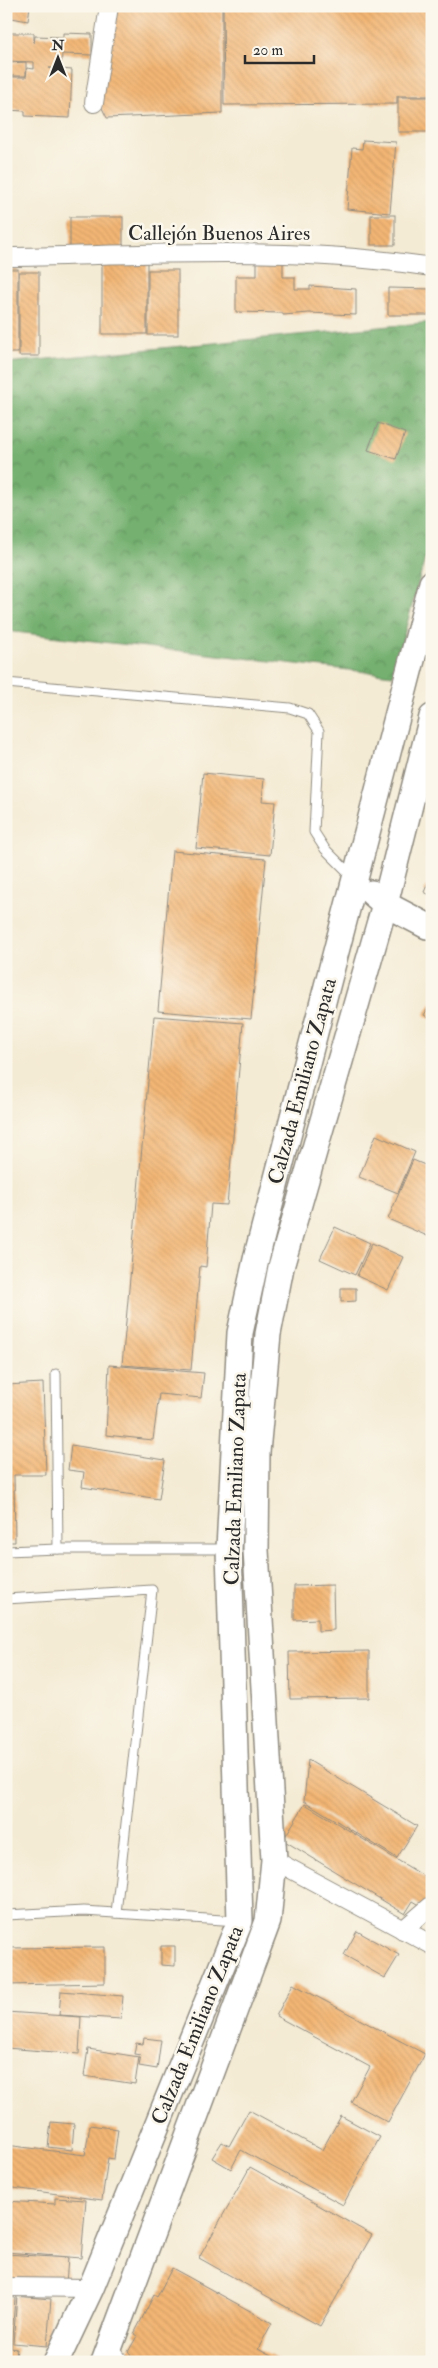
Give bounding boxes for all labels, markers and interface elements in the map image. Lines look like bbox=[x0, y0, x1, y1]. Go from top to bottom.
north arrow bbox=[32, 32, 82, 82]
scale bar bbox=[245, 32, 314, 64]
text: N bbox=[51, 37, 65, 54]
text: 20 m bbox=[253, 41, 283, 60]
street label: Callejón Buenos Aires bbox=[128, 220, 310, 247]
street label: Calzada Emiliano Zapata bbox=[262, 975, 343, 1187]
street label: Calzada Emiliano Zapata bbox=[218, 1372, 253, 1586]
street label: Calzada Emiliano Zapata bbox=[145, 1921, 250, 2129]

